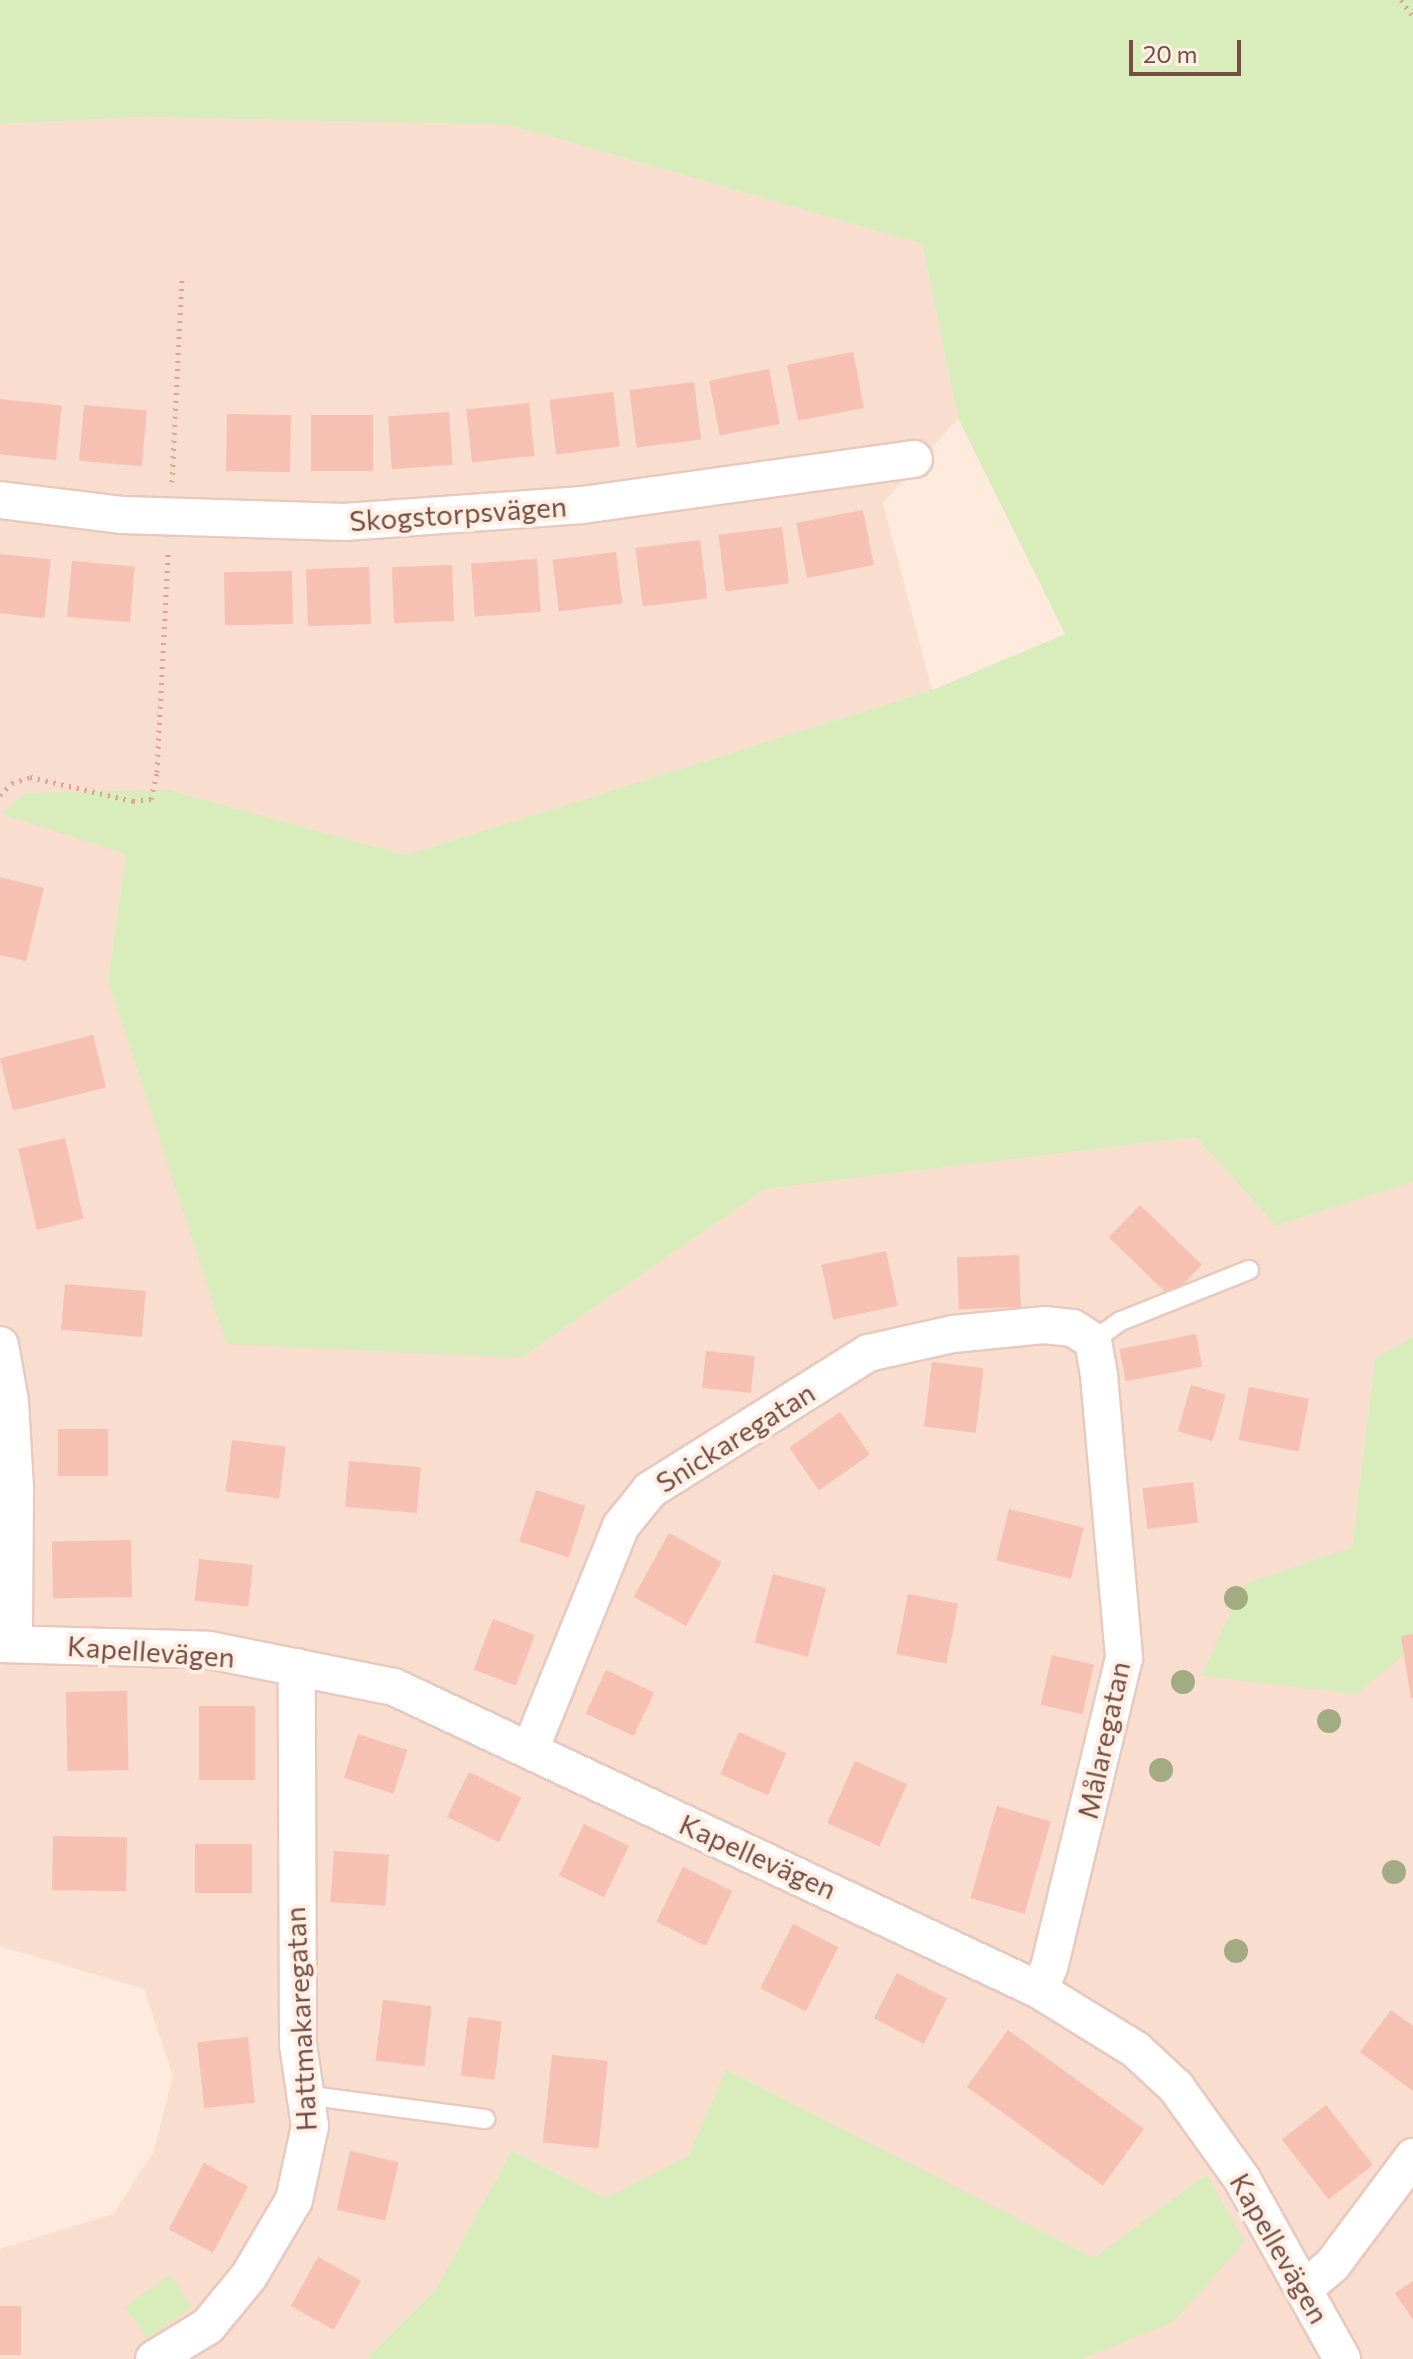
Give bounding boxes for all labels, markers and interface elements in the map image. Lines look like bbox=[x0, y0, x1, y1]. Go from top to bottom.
scale bar bbox=[1133, 24, 1245, 74]
text: 20 m bbox=[1143, 39, 1197, 68]
street label: Skogstorpsvägen bbox=[348, 489, 568, 537]
street label: Snickaregatan bbox=[650, 1375, 820, 1499]
street label: Kapellevägen bbox=[66, 1628, 236, 1674]
street label: Målaregatan bbox=[1070, 1658, 1136, 1822]
street label: Kapellevägen bbox=[675, 1807, 841, 1905]
street label: Hattmakaregatan bbox=[277, 1906, 323, 2132]
street label: Kapellevägen bbox=[1224, 2167, 1336, 2329]

